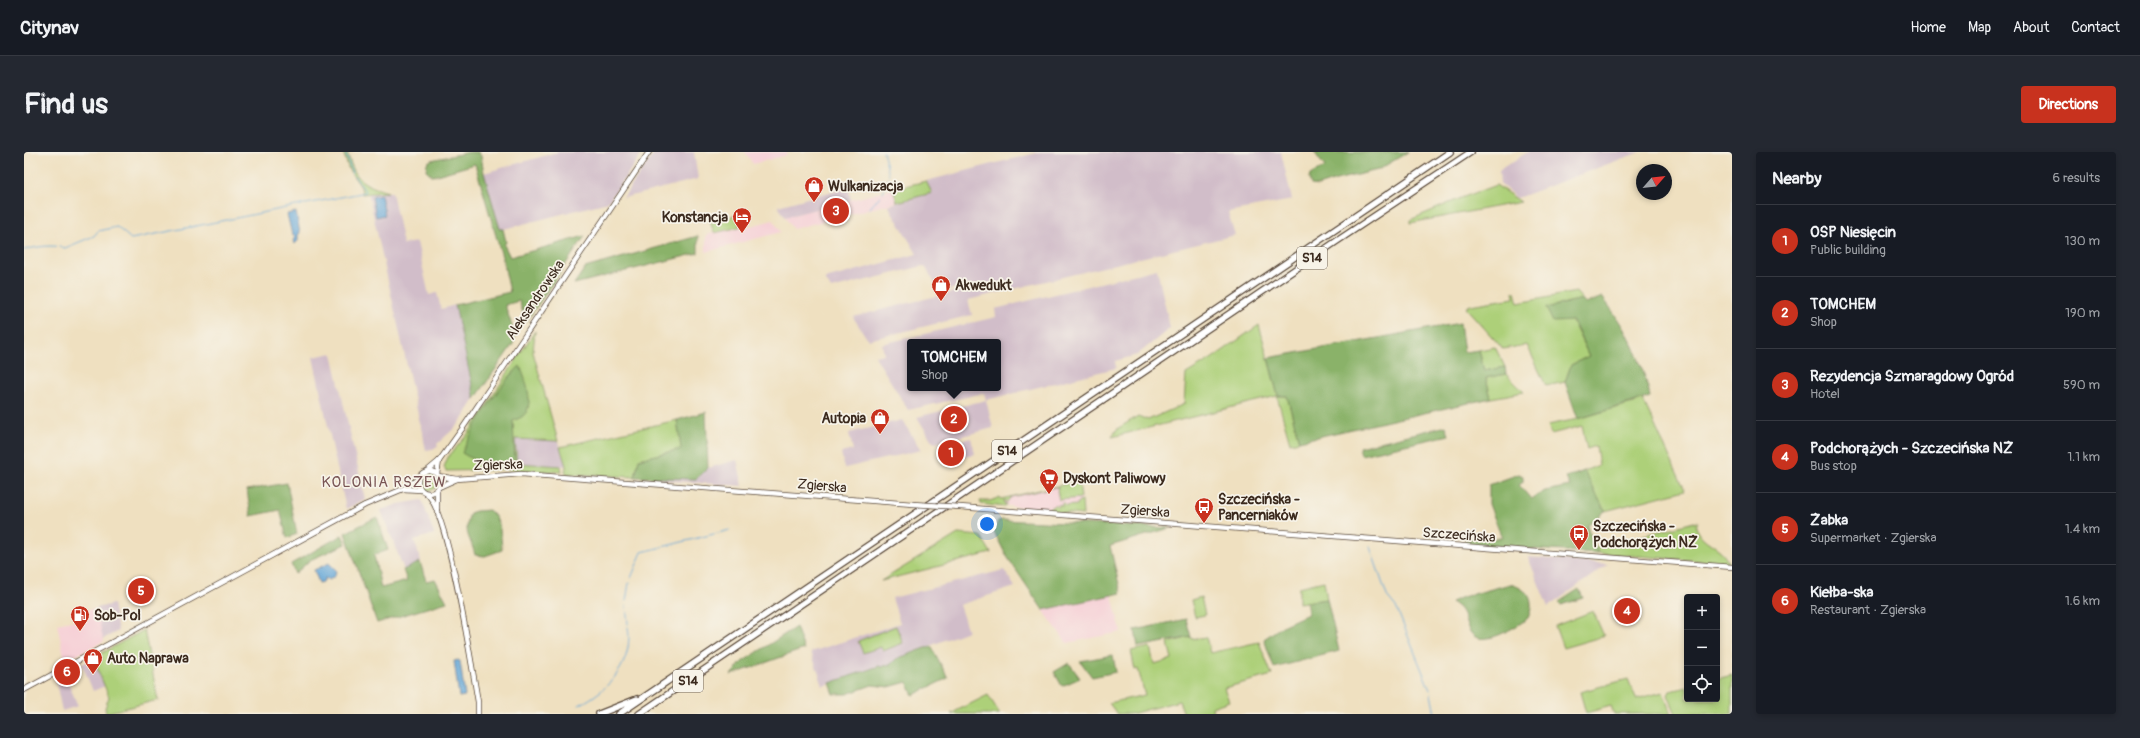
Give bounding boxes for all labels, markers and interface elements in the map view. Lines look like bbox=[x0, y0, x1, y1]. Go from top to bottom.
text: Citynav bbox=[20, 16, 79, 40]
text: Home bbox=[1911, 19, 1946, 36]
text: Map bbox=[1968, 19, 1991, 36]
text: About bbox=[2013, 19, 2049, 36]
text: Contact bbox=[2071, 19, 2120, 36]
button: Directions bbox=[2021, 86, 2116, 123]
text: Find us bbox=[24, 87, 108, 122]
north arrow bbox=[1636, 164, 1672, 200]
text: Nearby bbox=[1772, 168, 1821, 189]
text: 6 results bbox=[2053, 170, 2100, 186]
shop icon: Wulkanizacja bbox=[803, 175, 825, 203]
place label: Wulkanizacja bbox=[828, 178, 904, 195]
pin: 3 bbox=[823, 196, 849, 226]
hotel icon: Konstancja bbox=[731, 206, 753, 234]
place label: Konstancja bbox=[662, 209, 728, 226]
text: OSP Niesięcin bbox=[1810, 223, 1896, 242]
text: 1 bbox=[1782, 233, 1788, 249]
text: 130 m bbox=[2064, 233, 2100, 249]
text: Public building bbox=[1810, 242, 1886, 258]
road number: S14 bbox=[1297, 247, 1327, 269]
street label: Aleksandrowska bbox=[502, 257, 568, 343]
shop icon: Akwedukt bbox=[930, 274, 952, 302]
place label: Akwedukt bbox=[955, 277, 1012, 294]
text: TOMCHEM bbox=[1810, 295, 1876, 314]
text: 2 bbox=[1781, 305, 1789, 321]
text: 190 m bbox=[2065, 305, 2100, 321]
text: Shop bbox=[1810, 314, 1837, 330]
popup bbox=[907, 339, 1001, 391]
text: TOMCHEM bbox=[921, 348, 987, 367]
text: Shop bbox=[921, 367, 948, 383]
text: Rezydencja Szmaragdowy Ogród bbox=[1810, 367, 2014, 386]
text: 3 bbox=[1781, 377, 1789, 393]
text: 590 m bbox=[2063, 377, 2100, 393]
text: Hotel bbox=[1810, 386, 1840, 402]
pin: 2 bbox=[941, 404, 967, 434]
shop icon: Autopia bbox=[869, 407, 891, 435]
place label: Autopia bbox=[822, 410, 866, 427]
pin: 1 bbox=[938, 438, 964, 468]
text: Podchorążych - Szczecińska NŻ bbox=[1810, 439, 2014, 458]
road number: S14 bbox=[992, 440, 1022, 462]
text: 4 bbox=[1781, 449, 1789, 465]
text: 1.1 km bbox=[2067, 449, 2100, 465]
street label: Zgierska bbox=[473, 456, 523, 474]
text: Bus stop bbox=[1810, 458, 1857, 474]
supermarket icon: Dyskont Paliwowy bbox=[1038, 467, 1060, 495]
place label: Dyskont Paliwowy bbox=[1063, 470, 1165, 487]
district label: KOLONIA RSZEW bbox=[321, 473, 447, 492]
street label: Zgierska bbox=[797, 475, 847, 497]
place label: Szczecińska - Pancerniaków bbox=[1218, 491, 1300, 524]
bus stop icon: Szczecińska - Pancerniaków bbox=[1193, 496, 1215, 524]
street label: Zgierska bbox=[1120, 501, 1170, 521]
text: Żabka bbox=[1810, 511, 1848, 530]
your location bbox=[977, 514, 997, 534]
place label: Szczecińska - Podchorążych NŻ bbox=[1593, 518, 1698, 551]
text: 5 bbox=[1781, 521, 1789, 537]
text: 1.4 km bbox=[2065, 521, 2100, 537]
bus stop icon: Szczecińska - Podchorążych NŻ bbox=[1568, 523, 1590, 551]
street label: Szczecińska bbox=[1422, 524, 1496, 546]
text: Supermarket · Zgierska bbox=[1810, 530, 1937, 546]
pin: 5 bbox=[128, 576, 154, 606]
text: Kiełba-ska bbox=[1810, 583, 1873, 602]
text: 6 bbox=[1781, 593, 1789, 609]
text: 1.6 km bbox=[2065, 593, 2100, 609]
map controls bbox=[1684, 594, 1720, 702]
button: + bbox=[1684, 594, 1720, 630]
pin: 4 bbox=[1614, 596, 1640, 626]
text: Restaurant · Zgierska bbox=[1810, 602, 1926, 618]
fuel station icon: Sob-Pol bbox=[69, 604, 91, 632]
place label: Sob-Pol bbox=[94, 607, 141, 624]
button: − bbox=[1684, 630, 1720, 666]
shop icon: Auto Naprawa bbox=[82, 647, 104, 675]
place label: Auto Naprawa bbox=[107, 650, 189, 667]
pin: 6 bbox=[54, 657, 80, 687]
button: locate bbox=[1684, 666, 1720, 702]
road number: S14 bbox=[673, 670, 703, 692]

